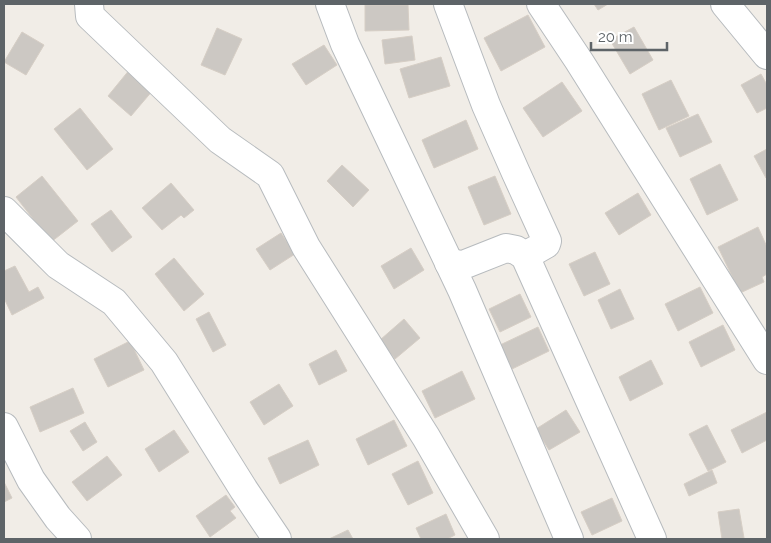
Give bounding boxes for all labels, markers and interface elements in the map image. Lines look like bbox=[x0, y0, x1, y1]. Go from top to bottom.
scale bar bbox=[591, 20, 667, 52]
text: 20 m bbox=[598, 28, 633, 46]

